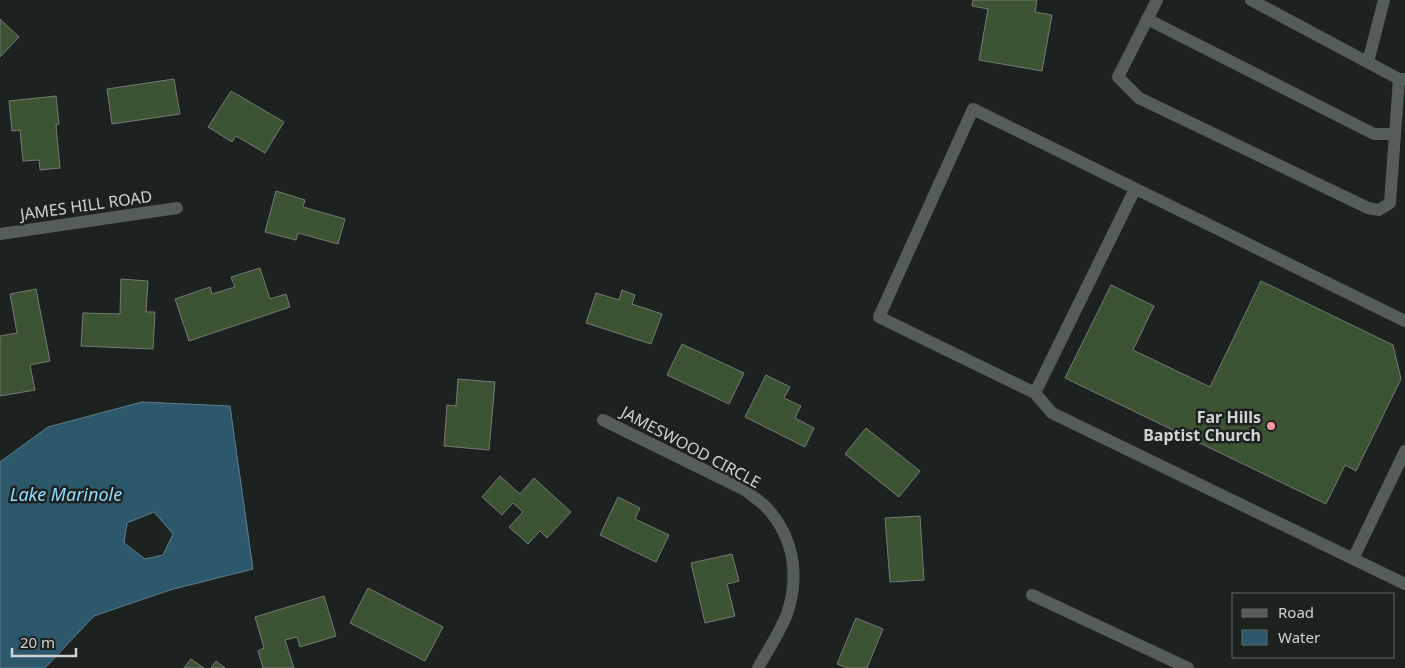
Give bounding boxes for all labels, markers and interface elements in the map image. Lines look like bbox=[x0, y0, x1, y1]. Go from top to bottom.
street label: JAMES HILL ROAD bbox=[17, 185, 153, 225]
street label: JAMESWOOD CIRCLE bbox=[616, 400, 765, 493]
place label: Far Hills Baptist Church bbox=[1143, 406, 1261, 446]
marker: Far Hills Baptist Church bbox=[1265, 420, 1277, 432]
water label: Lake Marinole bbox=[10, 482, 122, 506]
legend bbox=[1232, 593, 1395, 658]
text: Road bbox=[1278, 602, 1314, 622]
scale bar bbox=[12, 626, 76, 658]
text: Water bbox=[1278, 627, 1320, 647]
text: 20 m bbox=[20, 632, 55, 652]

